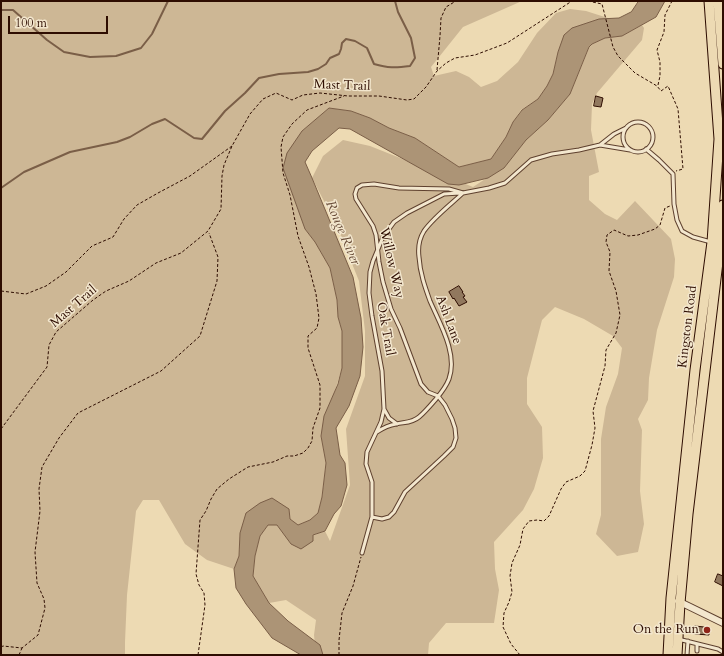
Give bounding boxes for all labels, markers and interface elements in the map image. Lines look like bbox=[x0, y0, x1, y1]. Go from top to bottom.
scale bar bbox=[10, 8, 110, 34]
text: 100 m bbox=[15, 15, 47, 31]
street label: Mast Trail bbox=[313, 77, 371, 95]
water label: Rouge River bbox=[321, 198, 363, 268]
street label: Willow Way bbox=[375, 226, 407, 300]
street label: Mast Trail bbox=[47, 283, 101, 331]
street label: Kingston Road bbox=[675, 285, 701, 369]
street label: Ash Lane bbox=[432, 293, 464, 347]
street label: Oak Trail bbox=[373, 301, 397, 357]
place label: On the Run bbox=[633, 622, 699, 638]
marker: On the Run bbox=[702, 625, 712, 635]

